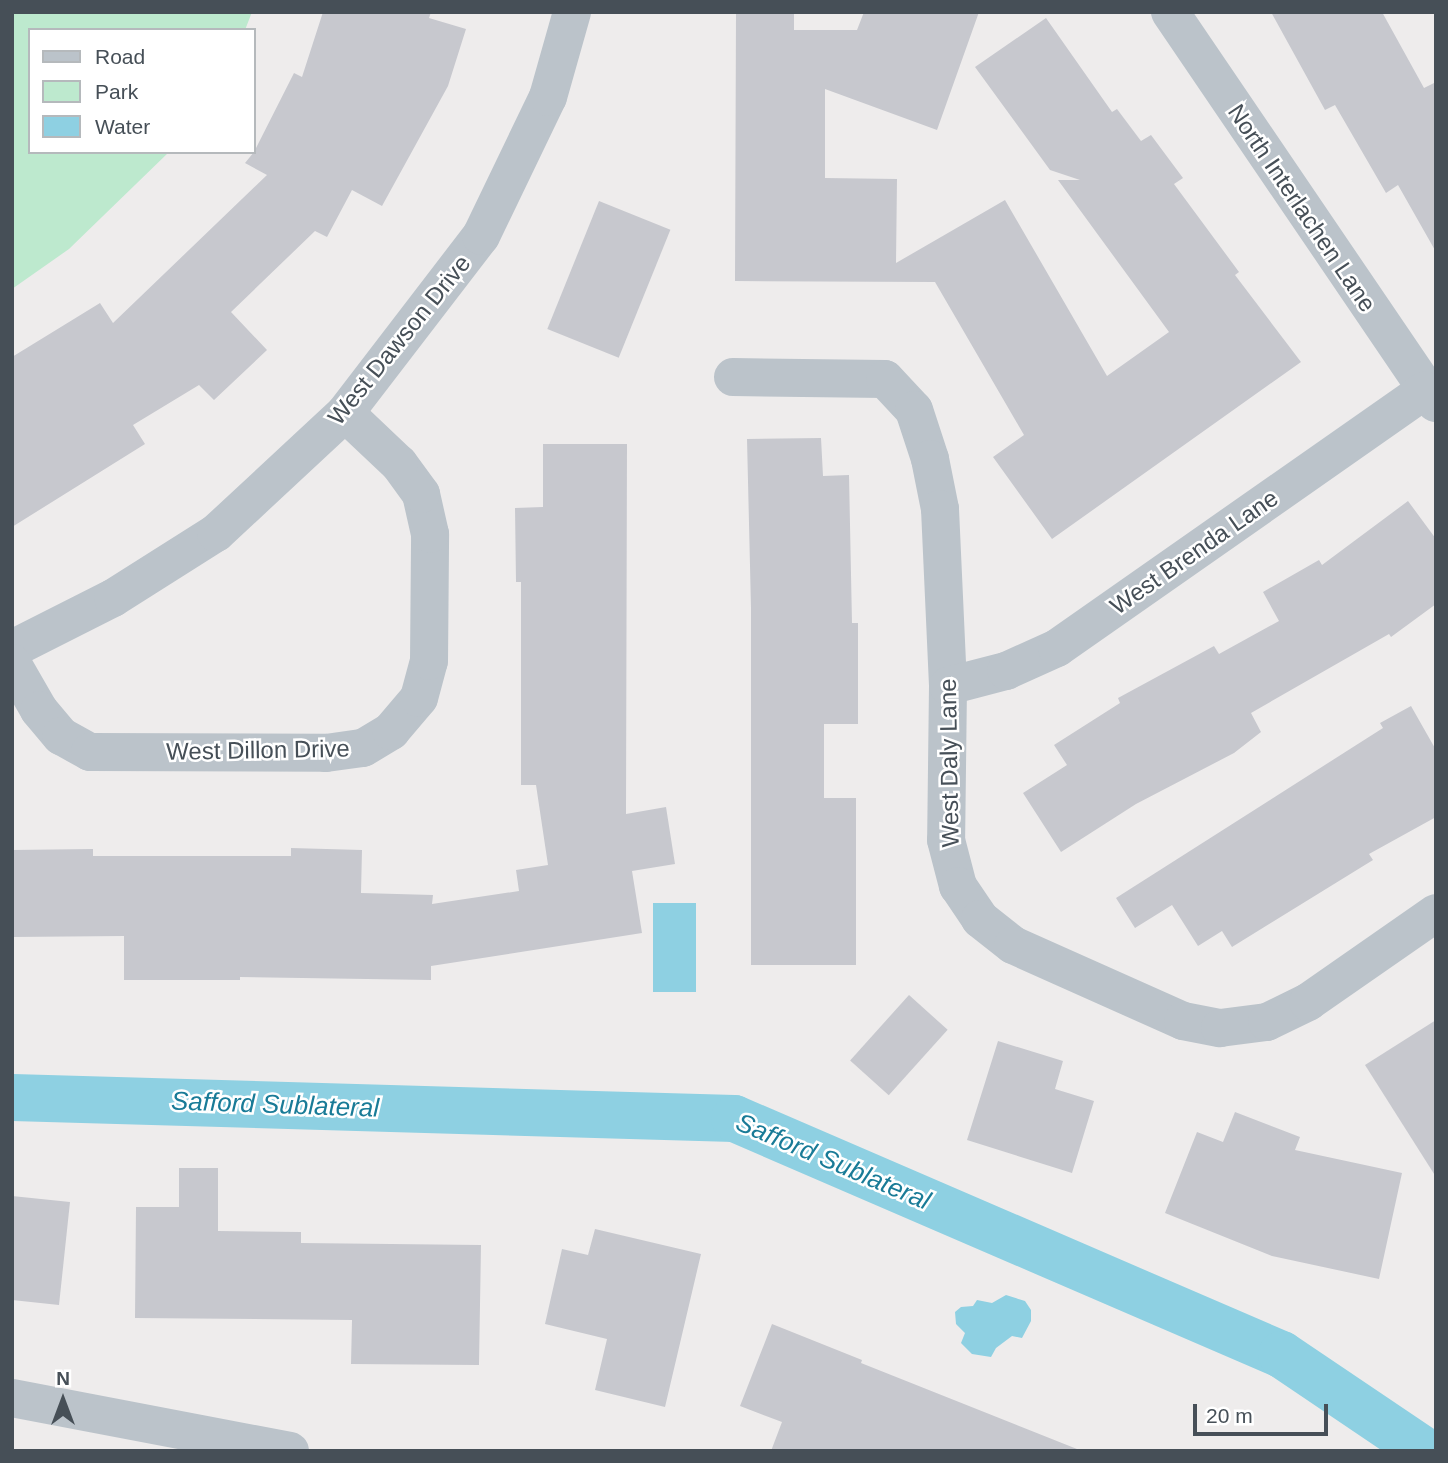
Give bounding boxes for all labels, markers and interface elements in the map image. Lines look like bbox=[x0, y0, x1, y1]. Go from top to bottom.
legend bbox=[28, 28, 256, 154]
text: Road bbox=[95, 45, 145, 68]
text: Park bbox=[95, 80, 138, 103]
street label: North Interlachen Lane bbox=[1222, 99, 1382, 317]
text: Water bbox=[95, 115, 150, 138]
street label: West Dawson Drive bbox=[322, 249, 476, 431]
street label: West Brenda Lane bbox=[1105, 483, 1283, 621]
street label: West Daly Lane bbox=[933, 678, 965, 848]
street label: West Dillon Drive bbox=[166, 734, 350, 766]
water label: Safford Sublateral bbox=[170, 1086, 380, 1124]
water label: Safford Sublateral bbox=[731, 1107, 935, 1217]
north arrow bbox=[28, 1365, 98, 1435]
text: N bbox=[56, 1368, 70, 1389]
scale bar bbox=[1196, 1390, 1331, 1434]
text: 20 m bbox=[1206, 1404, 1253, 1427]

